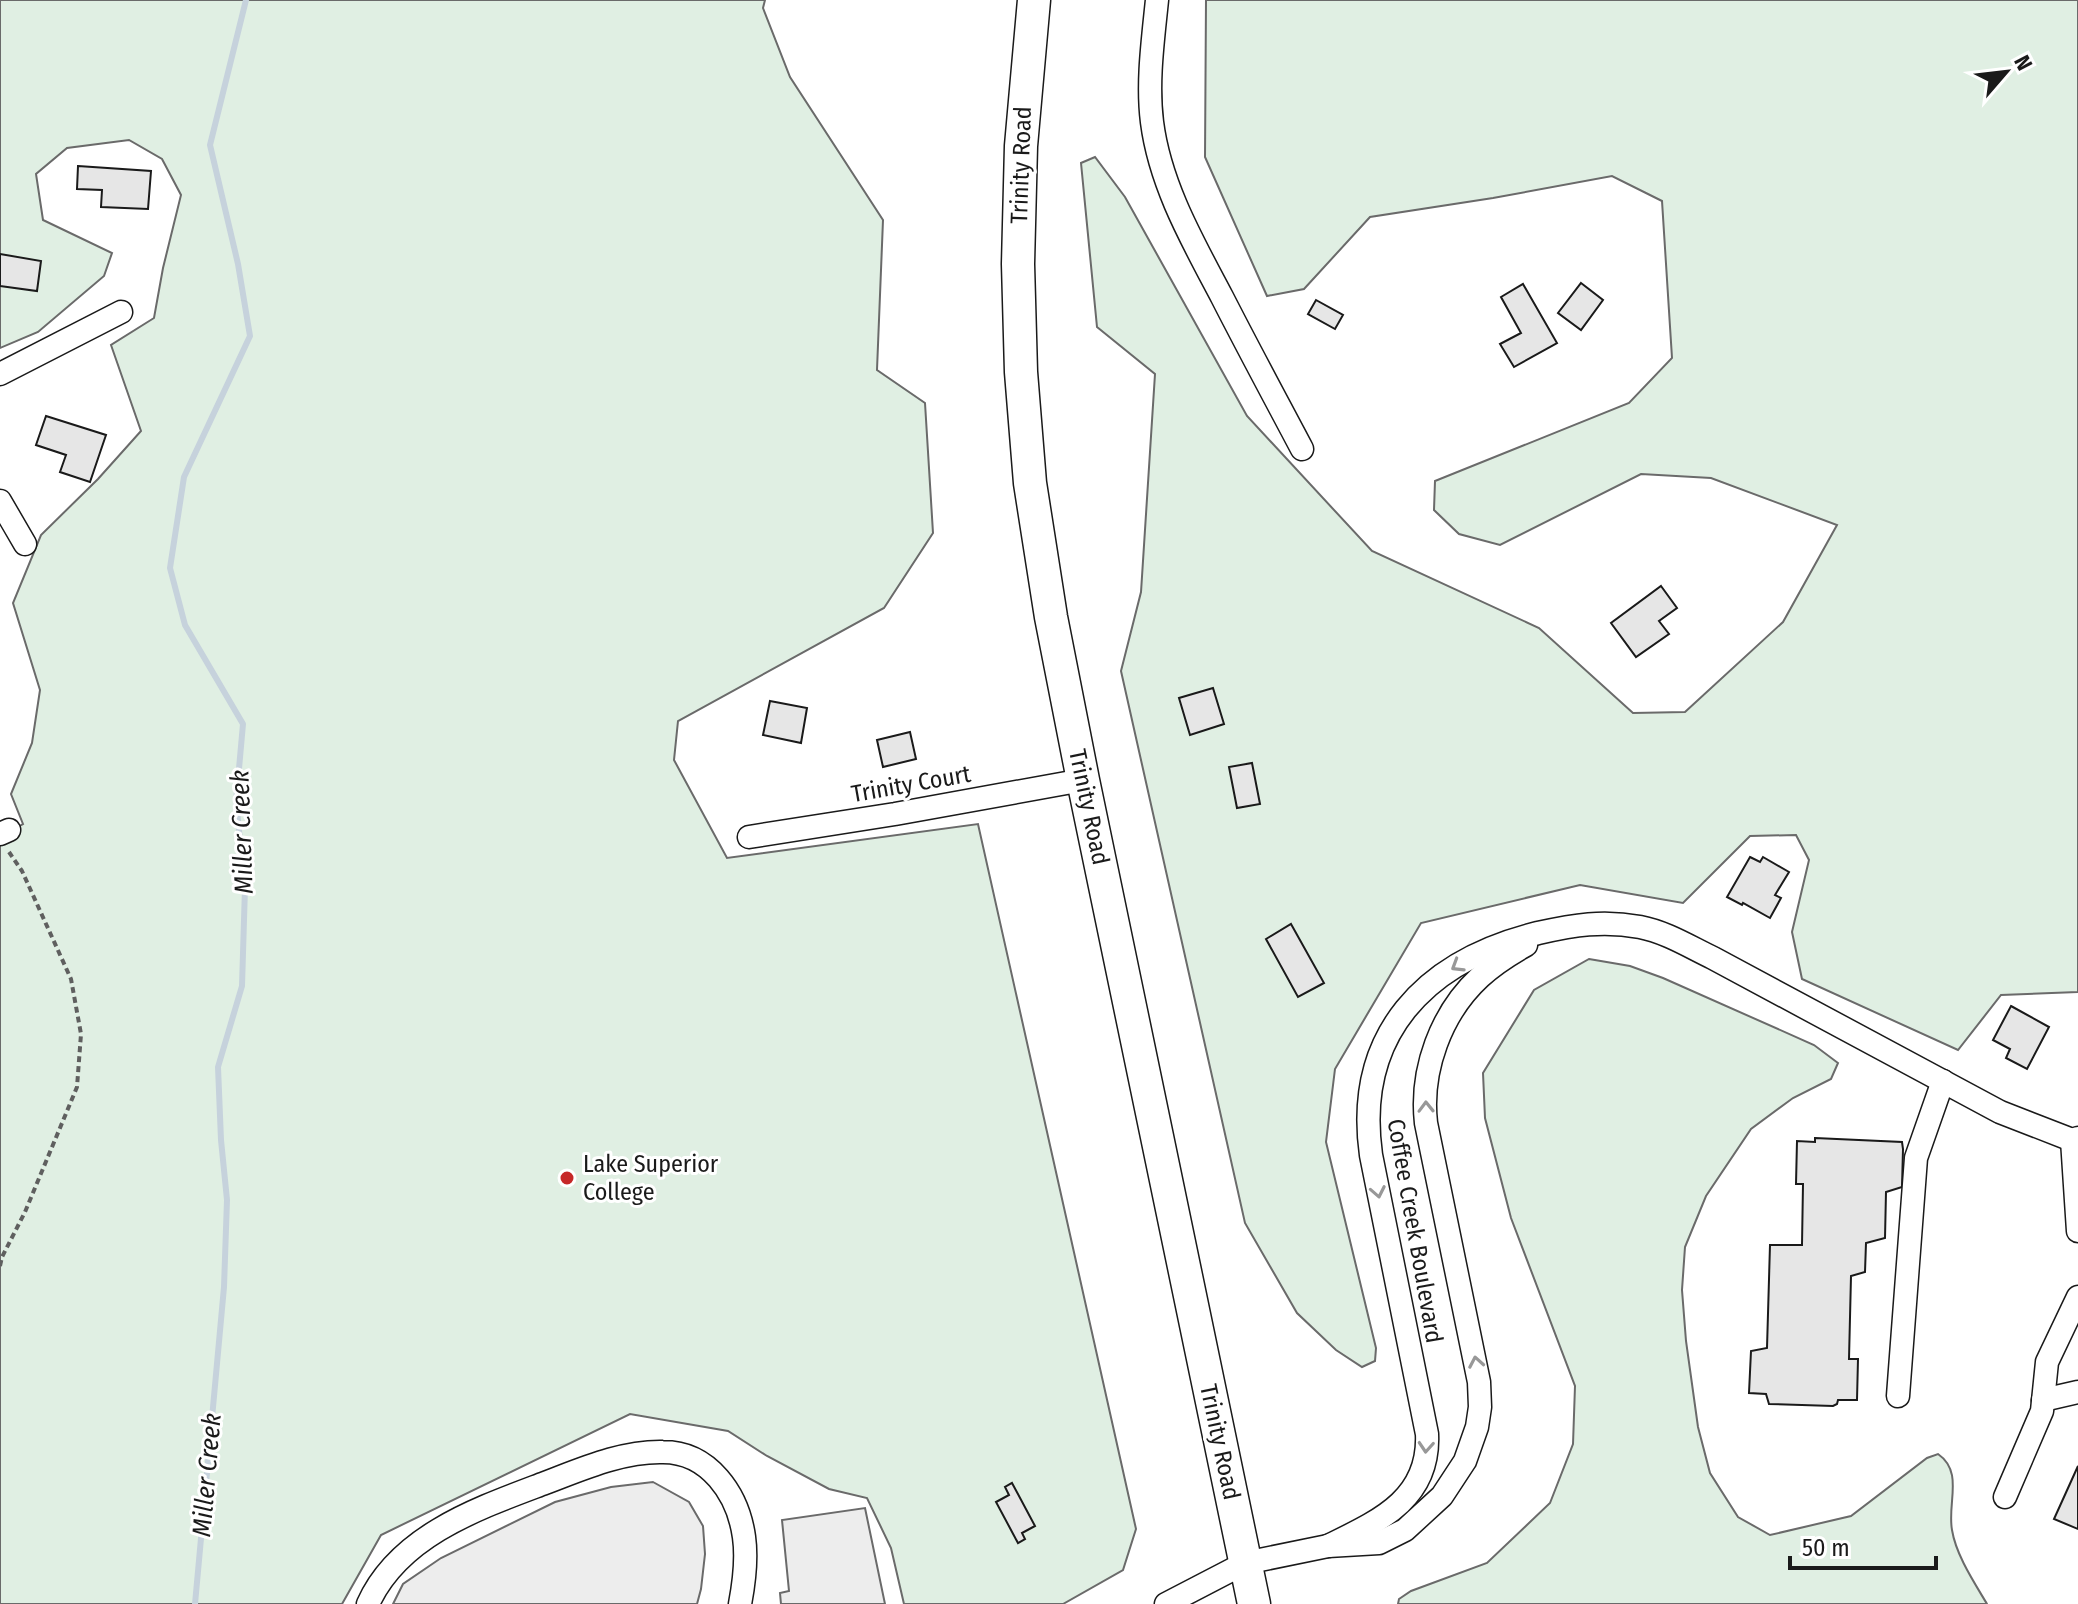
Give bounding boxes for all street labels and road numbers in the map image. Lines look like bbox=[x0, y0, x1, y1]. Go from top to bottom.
street label: Trinity Road bbox=[1005, 106, 1037, 224]
street label: Trinity Road bbox=[1063, 747, 1115, 867]
street label: Trinity Court bbox=[849, 760, 973, 808]
street label: Coffee Creek Boulevard bbox=[1381, 1117, 1449, 1345]
street label: Trinity Road bbox=[1194, 1382, 1246, 1502]

